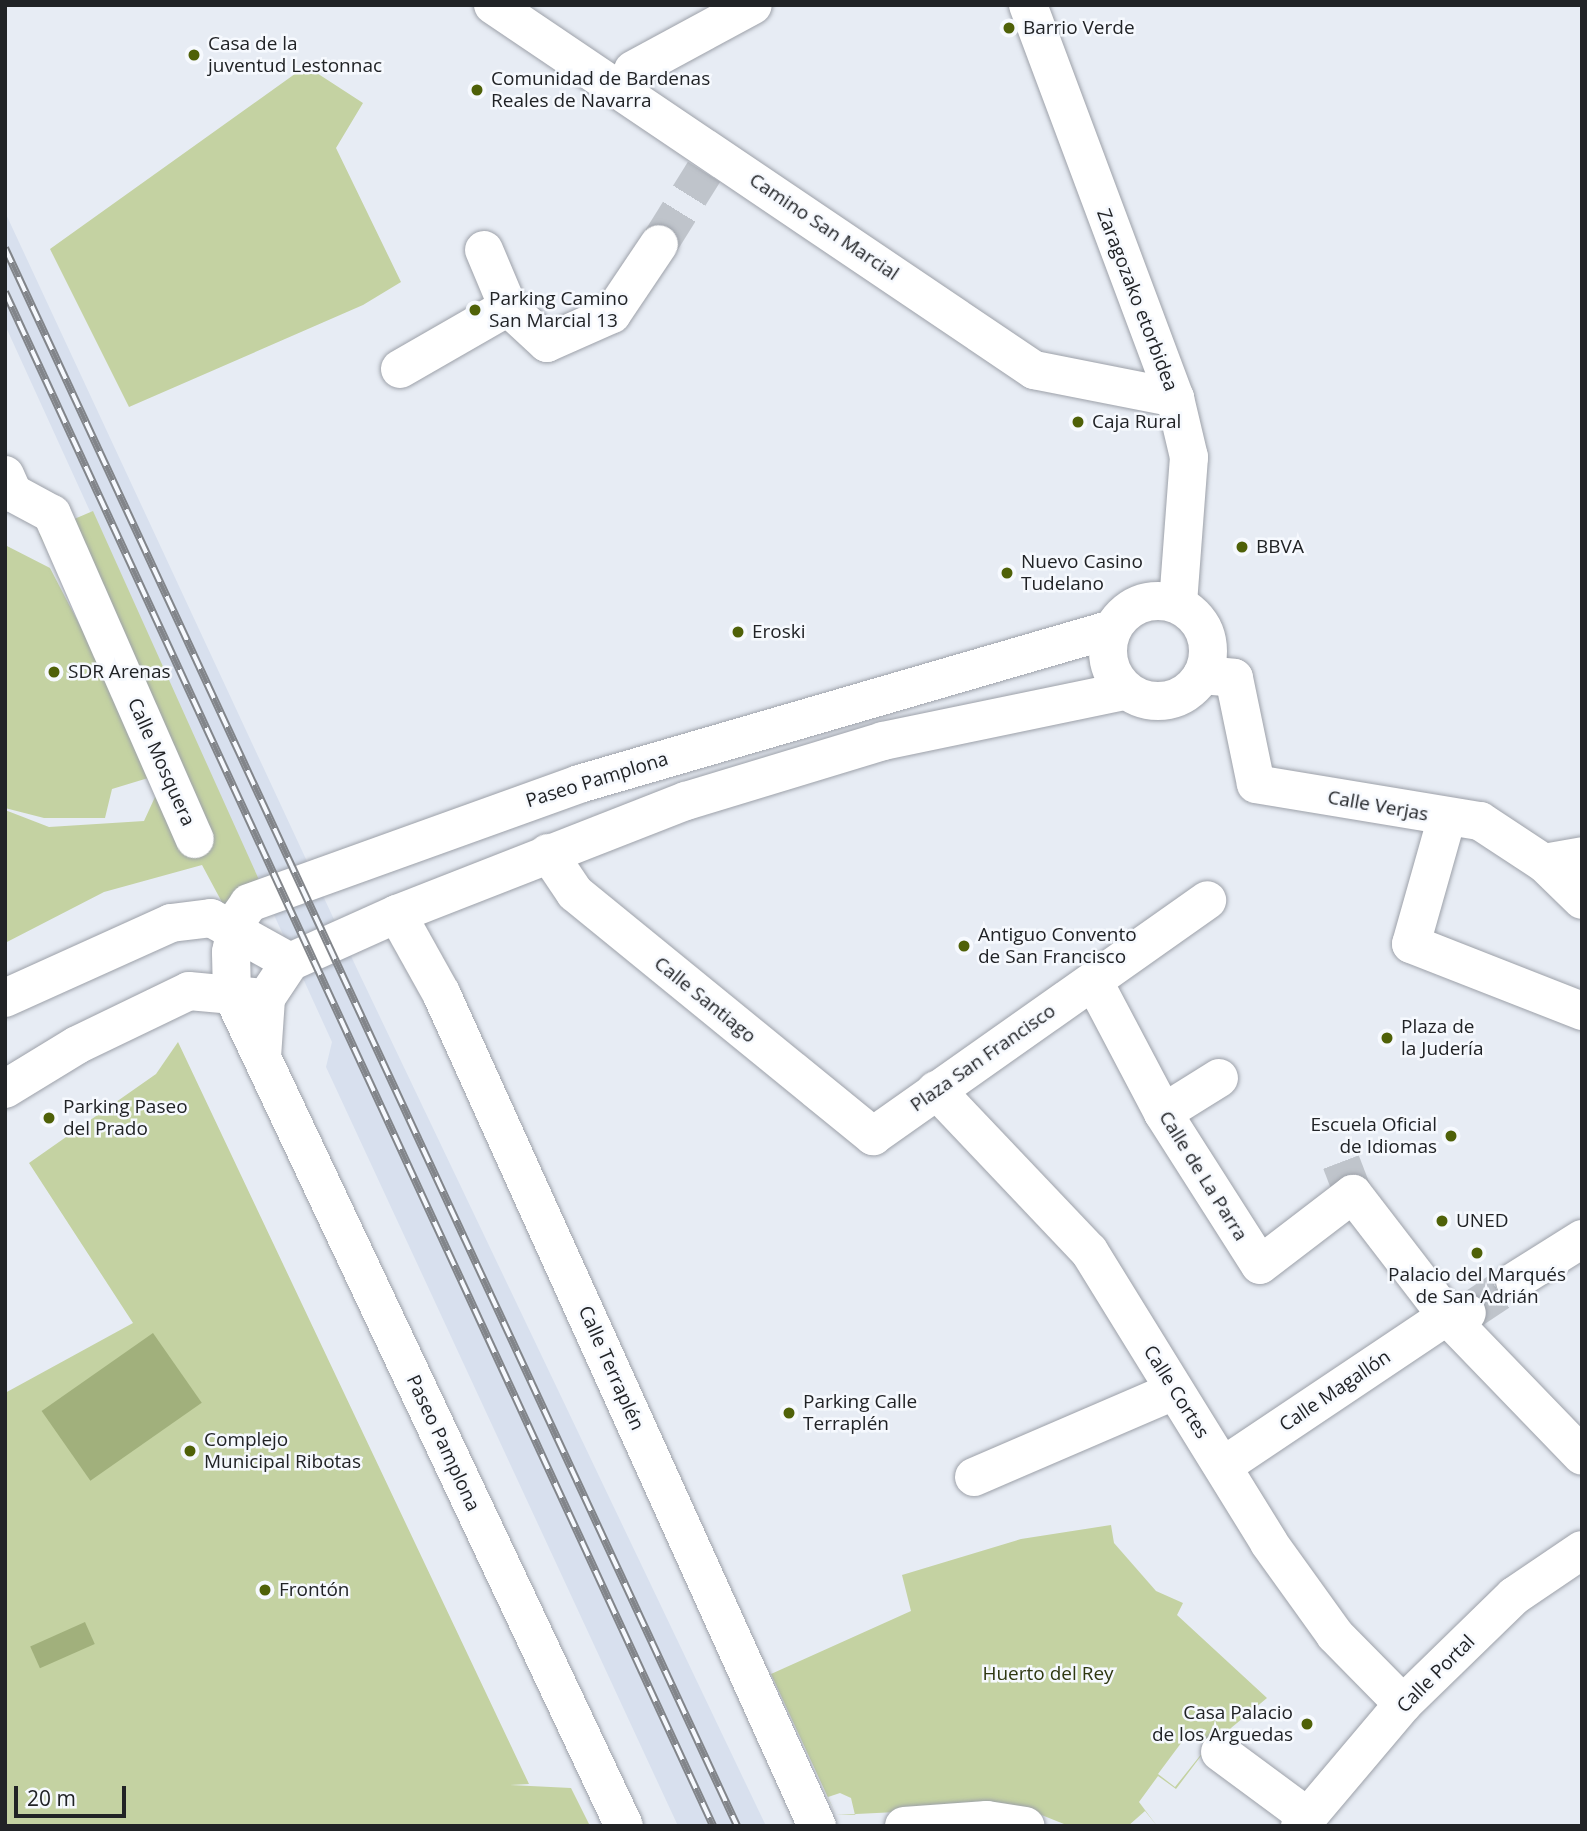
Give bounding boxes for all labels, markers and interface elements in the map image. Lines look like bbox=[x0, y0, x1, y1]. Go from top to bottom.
place label: Barrio Verde bbox=[1023, 17, 1135, 39]
marker: Barrio Verde bbox=[1001, 20, 1017, 36]
place label: Casa de la juventud Lestonnac bbox=[208, 33, 382, 77]
marker: Casa de la juventud Lestonnac bbox=[186, 47, 202, 63]
place label: Comunidad de Bardenas Reales de Navarra bbox=[491, 68, 710, 112]
marker: Comunidad de Bardenas Reales de Navarra bbox=[469, 82, 485, 98]
street label: Camino San Marcial bbox=[745, 169, 903, 285]
street label: Zaragozako etorbidea bbox=[1092, 206, 1182, 394]
place label: Parking Camino San Marcial 13 bbox=[489, 288, 628, 332]
marker: Parking Camino San Marcial 13 bbox=[467, 302, 483, 318]
place label: Caja Rural bbox=[1092, 411, 1181, 433]
marker: Caja Rural bbox=[1070, 414, 1086, 430]
place label: BBVA bbox=[1256, 536, 1304, 558]
marker: BBVA bbox=[1234, 539, 1250, 555]
place label: Nuevo Casino Tudelano bbox=[1021, 551, 1143, 595]
marker: Nuevo Casino Tudelano bbox=[999, 565, 1015, 581]
place label: Eroski bbox=[752, 621, 806, 643]
marker: Eroski bbox=[730, 624, 746, 640]
place label: SDR Arenas bbox=[68, 661, 171, 683]
marker: SDR Arenas bbox=[46, 664, 62, 680]
street label: Calle Mosquera bbox=[123, 695, 199, 829]
street label: Paseo Pamplona bbox=[523, 748, 671, 812]
street label: Calle Verjas bbox=[1326, 786, 1430, 826]
place label: Antiguo Convento de San Francisco bbox=[978, 924, 1137, 968]
marker: Antiguo Convento de San Francisco bbox=[956, 938, 972, 954]
street label: Calle Santiago bbox=[650, 952, 760, 1048]
street label: Plaza San Francisco bbox=[906, 999, 1060, 1117]
place label: Plaza de la Judería bbox=[1401, 1016, 1483, 1060]
marker: Plaza de la Judería bbox=[1379, 1030, 1395, 1046]
place label: Parking Paseo del Prado bbox=[63, 1096, 188, 1140]
street label: Calle de La Parra bbox=[1154, 1107, 1252, 1245]
marker: Parking Paseo del Prado bbox=[41, 1110, 57, 1126]
place label: Escuela Oficial de Idiomas bbox=[1310, 1114, 1437, 1158]
marker: Escuela Oficial de Idiomas bbox=[1443, 1128, 1459, 1144]
place label: UNED bbox=[1456, 1210, 1509, 1232]
marker: UNED bbox=[1434, 1213, 1450, 1229]
marker: Palacio del Marqués de San Adrián bbox=[1469, 1245, 1485, 1261]
place label: Palacio del Marqués de San Adrián bbox=[1388, 1264, 1566, 1308]
street label: Calle Terraplén bbox=[573, 1302, 649, 1434]
street label: Calle Cortes bbox=[1138, 1341, 1214, 1443]
street label: Calle Magallón bbox=[1275, 1346, 1395, 1436]
street label: Paseo Pamplona bbox=[401, 1371, 485, 1515]
place label: Parking Calle Terraplén bbox=[803, 1391, 917, 1435]
marker: Parking Calle Terraplén bbox=[781, 1405, 797, 1421]
place label: Complejo Municipal Ribotas bbox=[204, 1429, 361, 1473]
marker: Complejo Municipal Ribotas bbox=[182, 1443, 198, 1459]
place label: Frontón bbox=[279, 1579, 350, 1601]
marker: Frontón bbox=[257, 1582, 273, 1598]
street label: Calle Portal bbox=[1392, 1630, 1480, 1718]
park label: Huerto del Rey bbox=[982, 1663, 1114, 1685]
place label: Casa Palacio de los Arguedas bbox=[1152, 1702, 1293, 1746]
marker: Casa Palacio de los Arguedas bbox=[1299, 1716, 1315, 1732]
scale bar bbox=[18, 1772, 130, 1816]
text: 20 m bbox=[27, 1784, 76, 1812]

